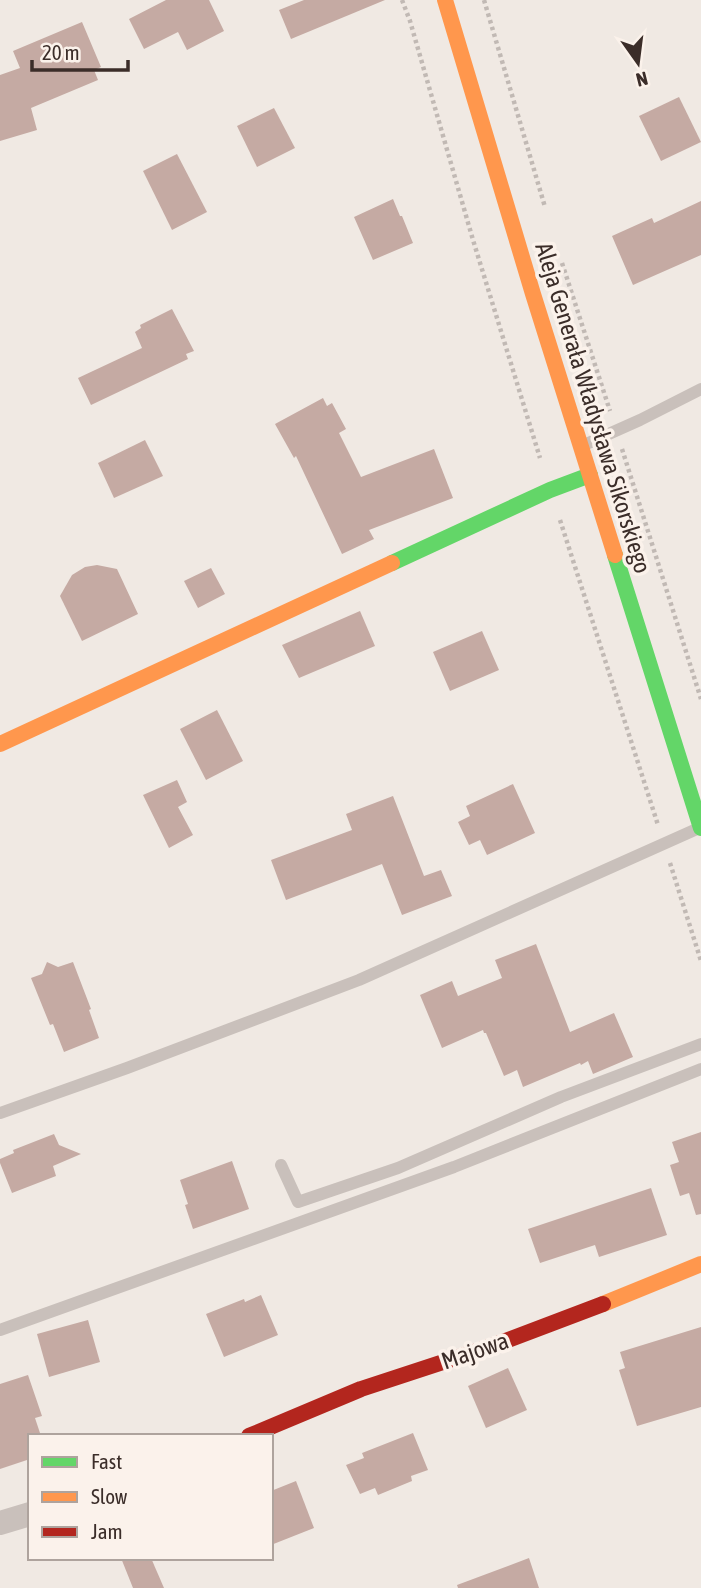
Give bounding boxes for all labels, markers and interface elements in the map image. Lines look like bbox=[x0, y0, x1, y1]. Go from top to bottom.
scale bar bbox=[32, 28, 128, 72]
north arrow bbox=[603, 28, 673, 98]
text: 20 m bbox=[42, 40, 80, 64]
text: N bbox=[634, 67, 650, 92]
street label: Aleja Generała Władysława Sikorskiego bbox=[530, 239, 657, 576]
street label: Majowa bbox=[438, 1327, 512, 1375]
legend bbox=[28, 1434, 273, 1560]
text: Fast bbox=[91, 1449, 122, 1473]
text: Slow bbox=[91, 1484, 128, 1508]
text: Jam bbox=[91, 1519, 123, 1543]

